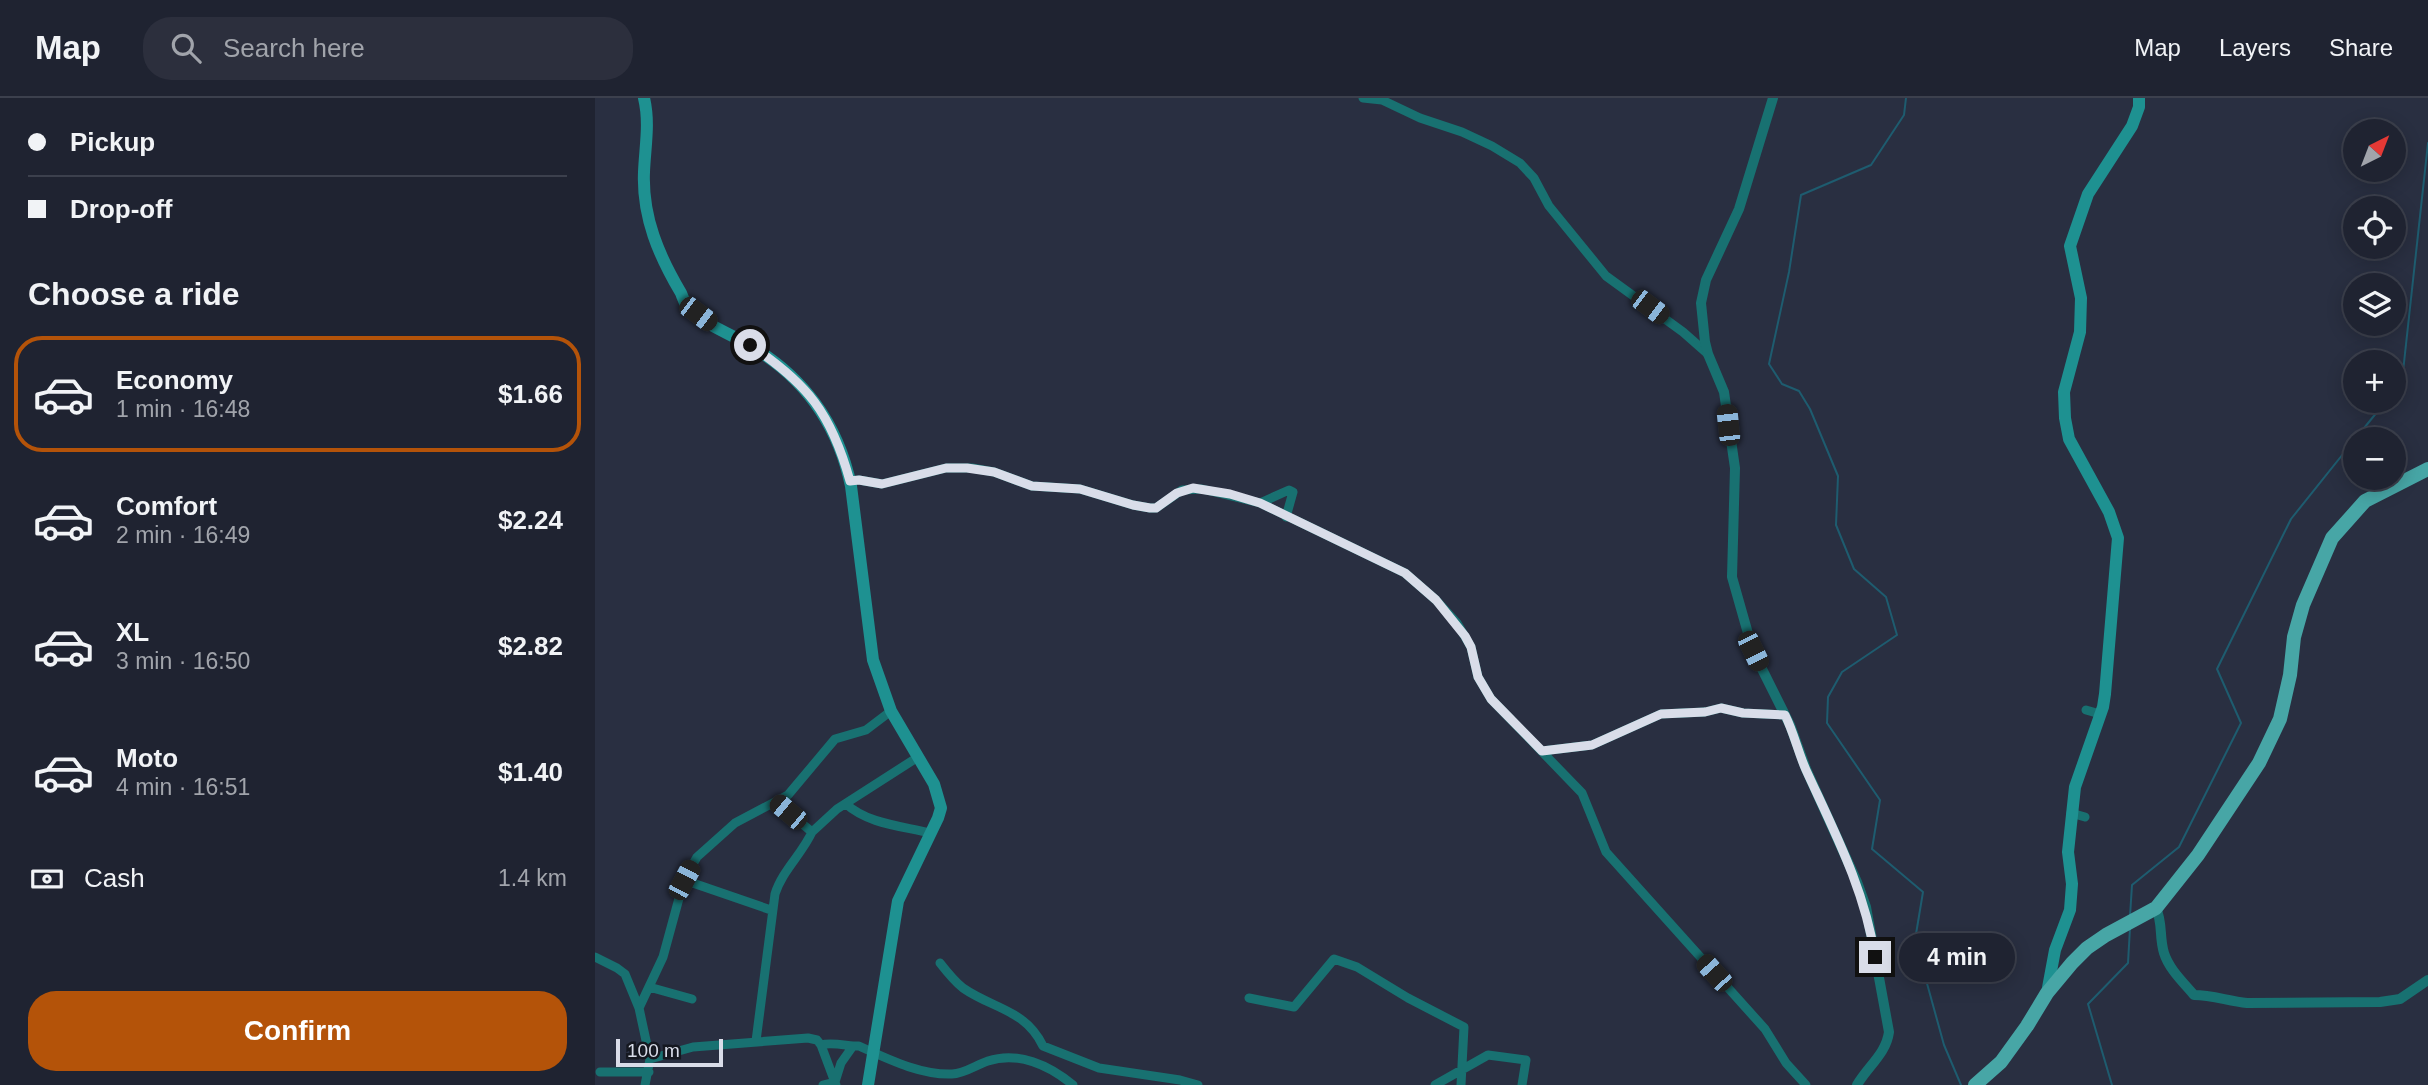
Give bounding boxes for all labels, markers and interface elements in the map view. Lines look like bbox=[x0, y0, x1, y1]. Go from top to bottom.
search box bbox=[143, 17, 633, 80]
text: Map bbox=[35, 29, 101, 66]
icon: search bbox=[167, 29, 205, 67]
text: Search here bbox=[223, 33, 365, 63]
text: Map bbox=[2134, 34, 2181, 61]
text: Layers bbox=[2219, 34, 2291, 61]
text: Share bbox=[2329, 34, 2393, 61]
north arrow bbox=[2343, 119, 2406, 182]
map controls bbox=[2343, 119, 2406, 490]
text: Pickup bbox=[70, 127, 155, 157]
text: Drop-off bbox=[70, 194, 173, 224]
button: locate bbox=[2343, 196, 2406, 259]
button: layers bbox=[2343, 273, 2406, 336]
text: Choose a ride bbox=[28, 276, 240, 312]
car bbox=[1627, 286, 1674, 328]
car bbox=[675, 293, 722, 335]
route start bbox=[734, 329, 766, 361]
button: + bbox=[2343, 350, 2406, 413]
icon: car bbox=[32, 363, 95, 426]
text: Economy bbox=[116, 365, 233, 395]
text: $1.66 bbox=[498, 379, 563, 409]
text: 1 min · 16:48 bbox=[116, 396, 250, 422]
car bbox=[1716, 403, 1741, 447]
button: − bbox=[2343, 427, 2406, 490]
icon: car bbox=[32, 489, 95, 552]
text: Comfort bbox=[116, 491, 217, 521]
text: $2.24 bbox=[498, 505, 563, 535]
text: 2 min · 16:49 bbox=[116, 522, 250, 548]
icon: car bbox=[32, 615, 95, 678]
text: XL bbox=[116, 617, 149, 647]
car bbox=[1735, 628, 1772, 674]
text: $2.82 bbox=[498, 631, 563, 661]
text: 3 min · 16:50 bbox=[116, 648, 250, 674]
icon: car bbox=[32, 741, 95, 804]
text: Moto bbox=[116, 743, 178, 773]
text: $1.40 bbox=[498, 757, 563, 787]
text: 4 min · 16:51 bbox=[116, 774, 250, 800]
car bbox=[766, 790, 811, 834]
car bbox=[665, 857, 704, 903]
icon: cash bbox=[28, 860, 66, 898]
text: Cash bbox=[84, 863, 145, 893]
text: 1.4 km bbox=[498, 865, 567, 891]
callout: 4 min bbox=[1899, 932, 2015, 982]
route end bbox=[1859, 941, 1891, 973]
text: 4 min bbox=[1927, 944, 1987, 970]
car bbox=[1693, 950, 1736, 996]
button: Confirm bbox=[28, 991, 567, 1071]
scale bar bbox=[616, 1036, 723, 1068]
text: 100 m bbox=[627, 1040, 680, 1061]

